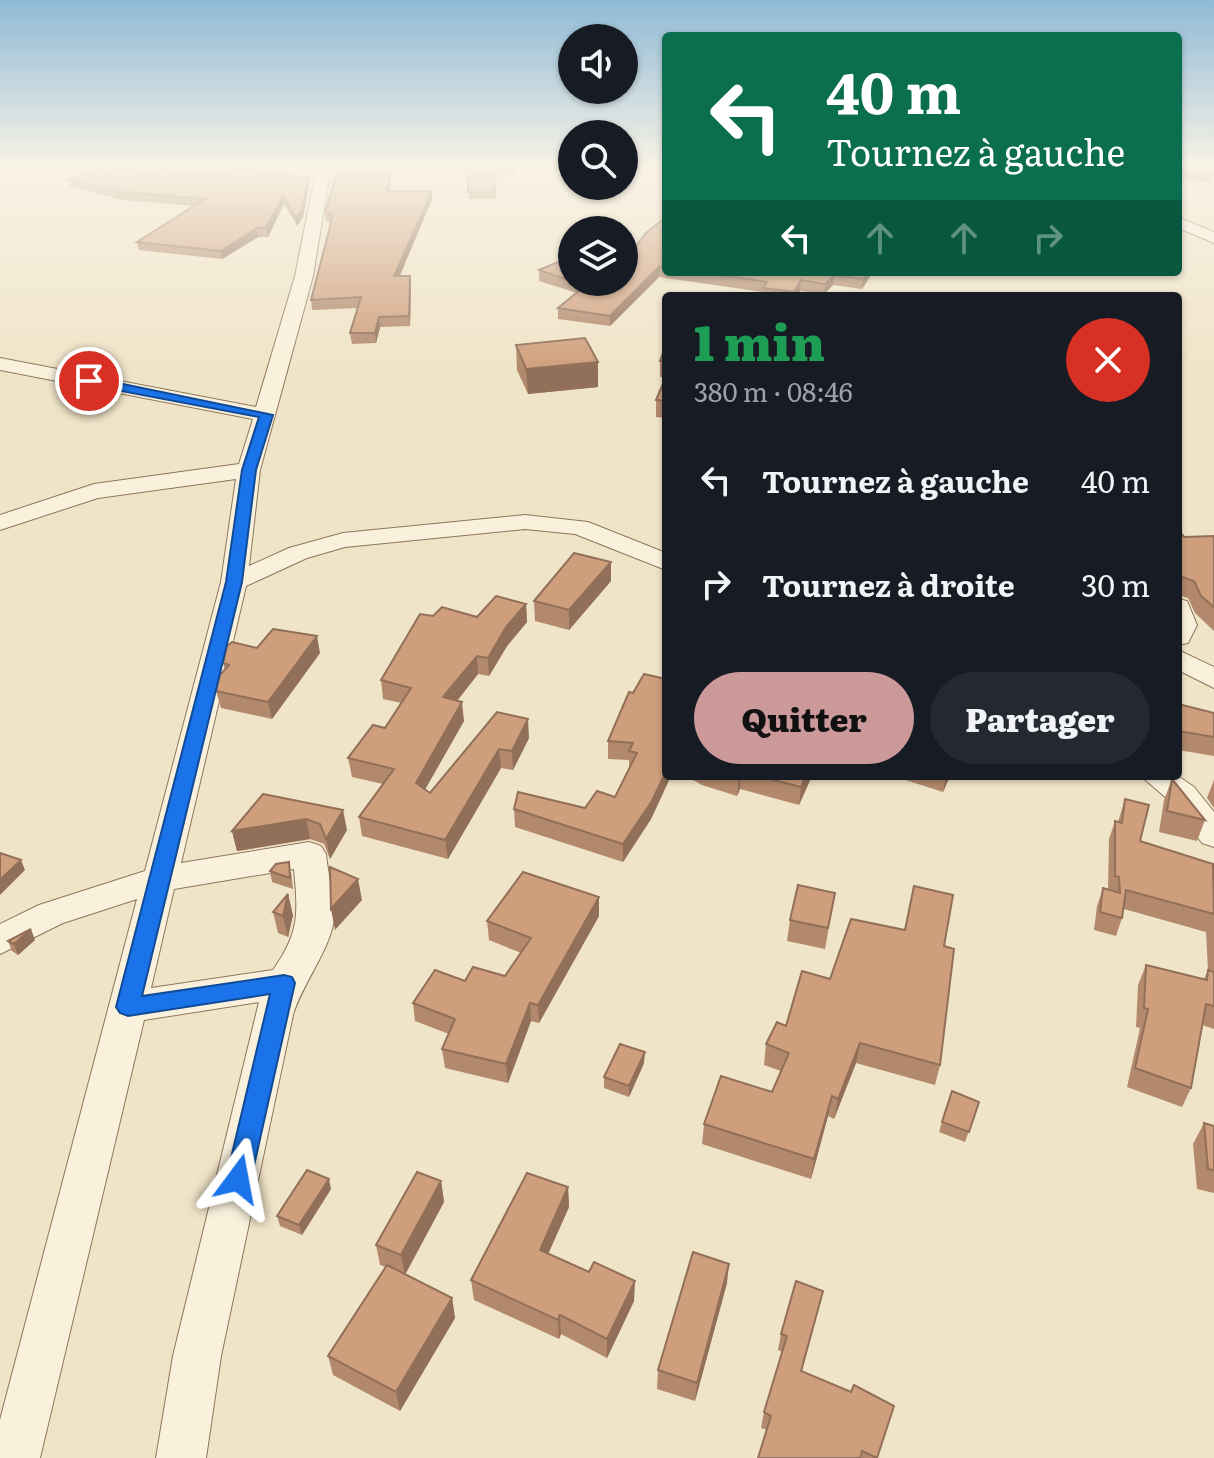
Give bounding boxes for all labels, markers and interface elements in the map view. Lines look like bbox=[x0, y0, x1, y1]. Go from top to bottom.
map controls bbox=[558, 24, 638, 296]
button: sound bbox=[558, 24, 638, 104]
text: 40 m bbox=[826, 48, 961, 131]
icon: left bbox=[694, 64, 798, 168]
button: search bbox=[558, 120, 638, 200]
text: Tournez à gauche bbox=[826, 124, 1125, 177]
button: layers bbox=[558, 216, 638, 296]
icon: left bbox=[774, 216, 818, 260]
icon: ahead bbox=[858, 216, 902, 260]
icon: ahead bbox=[942, 216, 986, 260]
icon: right bbox=[1026, 216, 1070, 260]
text: 1 min bbox=[694, 305, 825, 376]
button: close bbox=[1066, 318, 1150, 402]
pin bbox=[55, 347, 123, 415]
icon: arrive bbox=[67, 359, 111, 403]
text: 380 m · 08:46 bbox=[694, 371, 853, 410]
icon: left bbox=[694, 458, 738, 502]
text: Tournez à gauche bbox=[762, 458, 1029, 502]
text: 40 m bbox=[1081, 458, 1150, 502]
icon: right bbox=[694, 562, 738, 606]
text: Tournez à droite bbox=[762, 562, 1015, 606]
text: 30 m bbox=[1081, 562, 1150, 606]
button: Quitter bbox=[694, 672, 914, 764]
button: Partager bbox=[930, 672, 1150, 764]
position arrow bbox=[196, 1137, 280, 1221]

